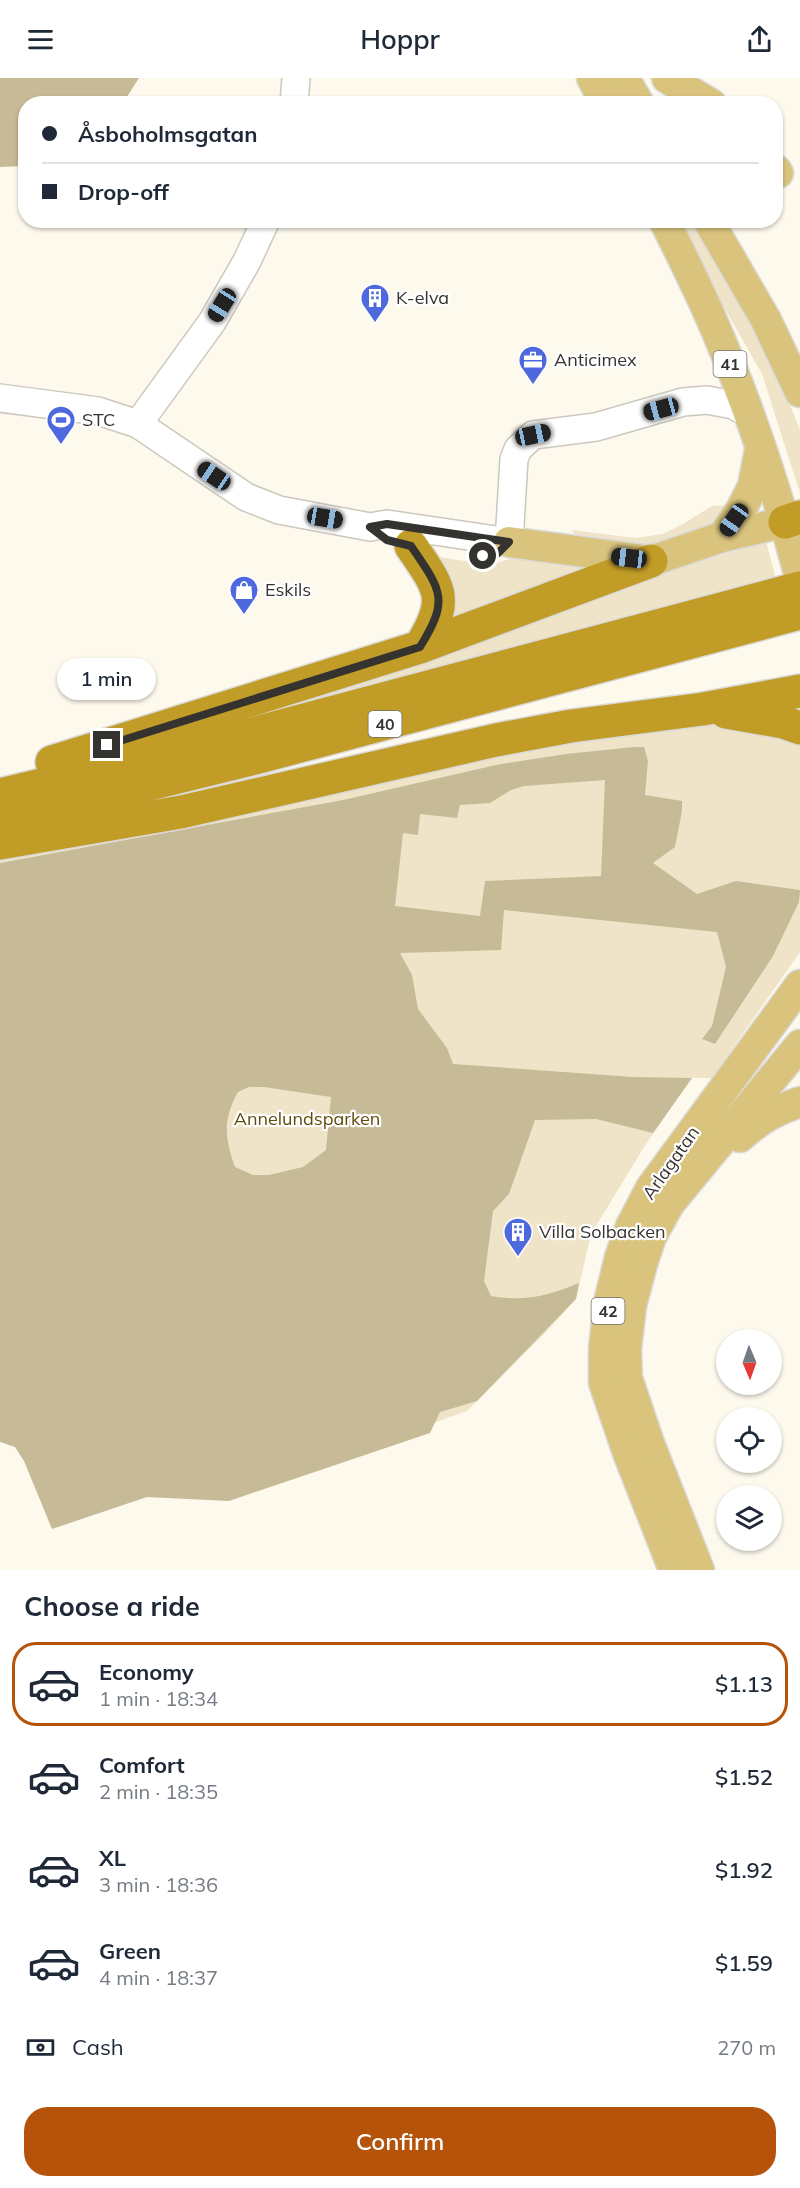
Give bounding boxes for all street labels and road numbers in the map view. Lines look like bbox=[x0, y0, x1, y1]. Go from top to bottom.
road number: 41 bbox=[714, 351, 746, 377]
road number: 40 bbox=[368, 711, 402, 737]
street label: Arlagatan bbox=[637, 1122, 704, 1204]
road number: 42 bbox=[592, 1298, 624, 1324]

